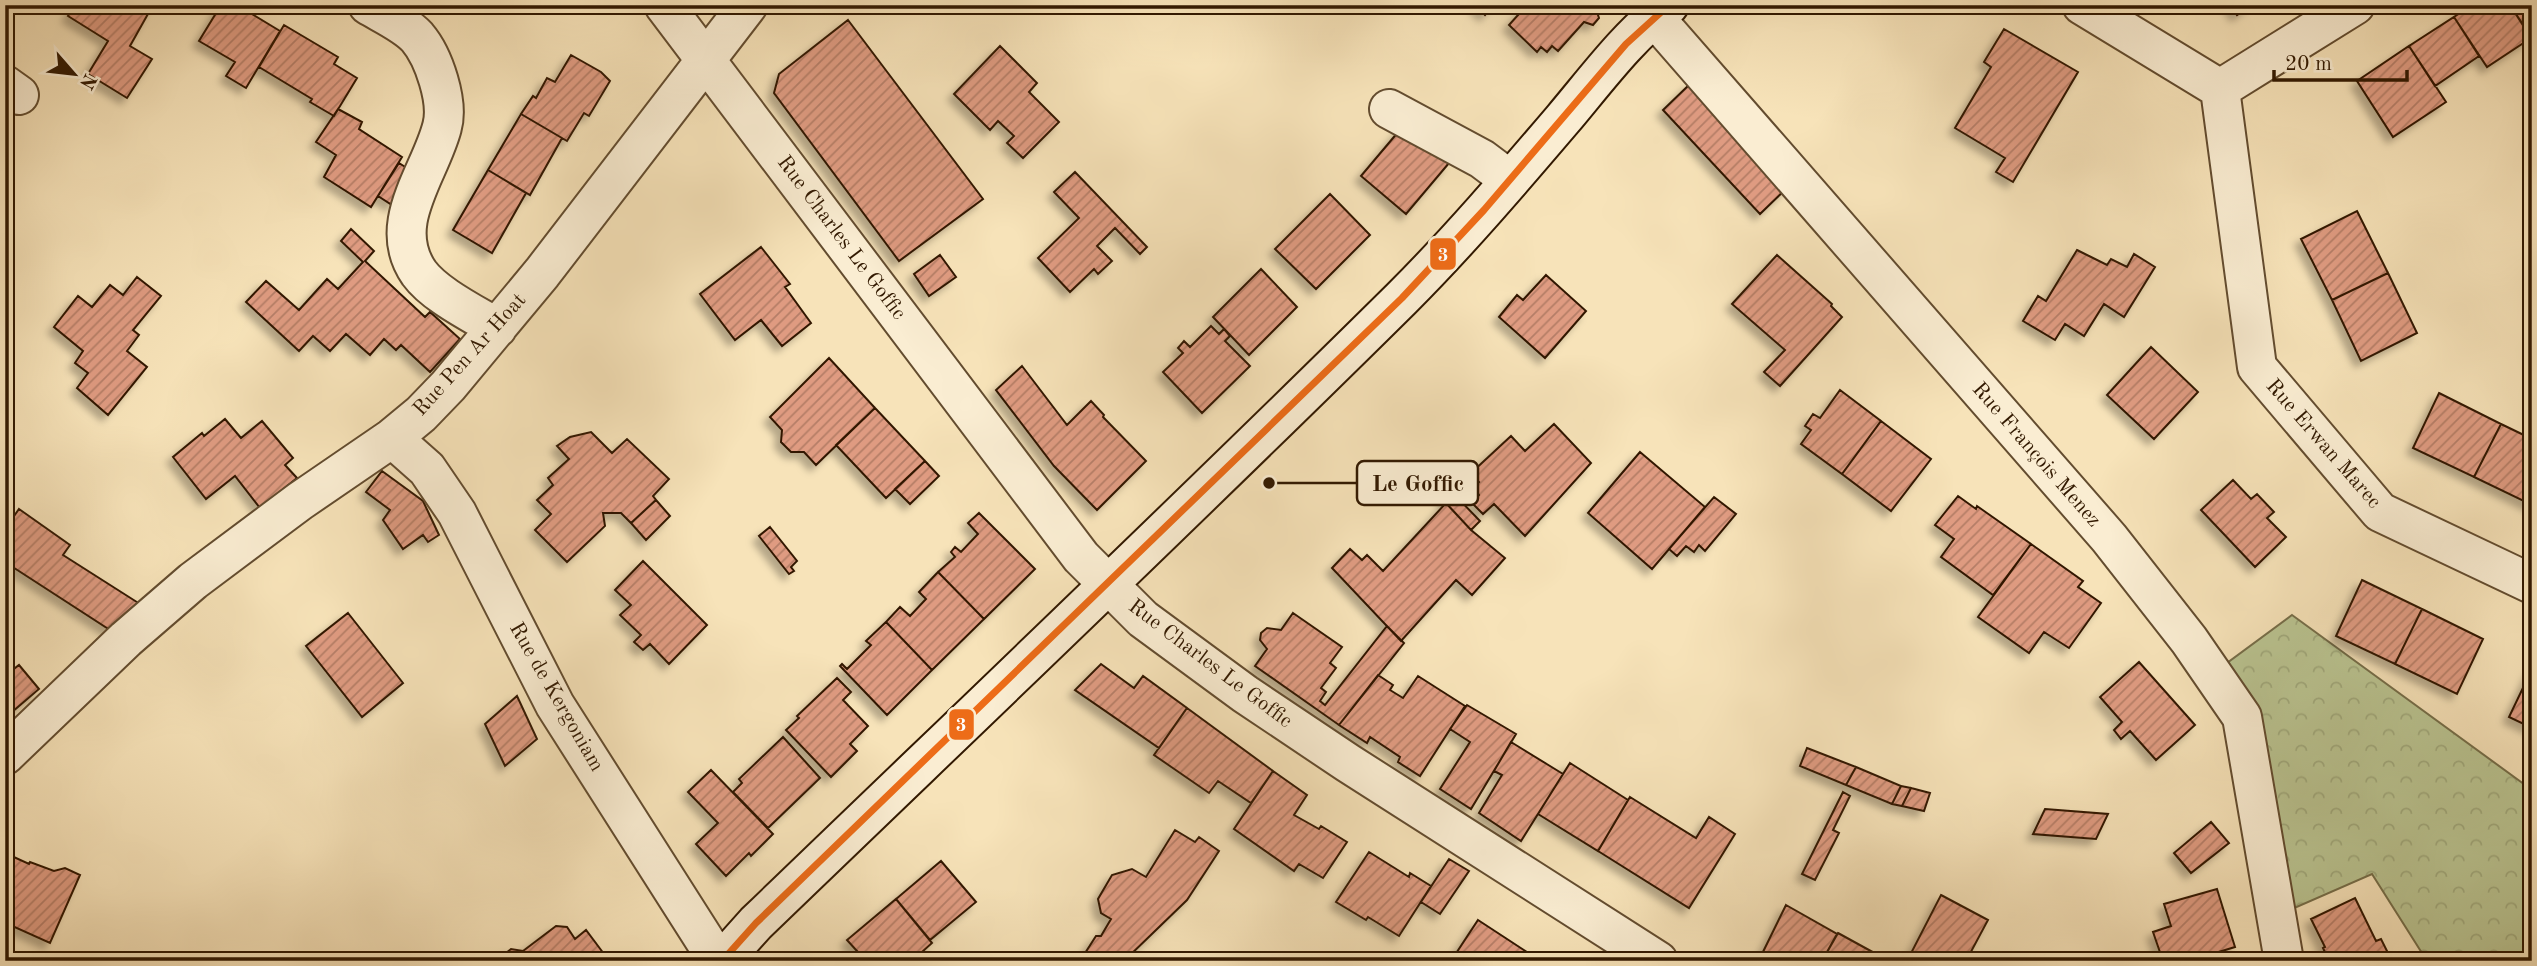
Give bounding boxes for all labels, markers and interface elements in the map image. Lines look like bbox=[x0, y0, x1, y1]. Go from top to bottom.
north arrow bbox=[38, 38, 108, 108]
scale bar bbox=[2274, 38, 2408, 82]
text: 20 m bbox=[2285, 54, 2332, 75]
text: N bbox=[75, 70, 99, 92]
street label: Rue Charles Le Goffic bbox=[773, 152, 909, 324]
line badge: 3 bbox=[1429, 237, 1457, 271]
text: 3 bbox=[1437, 247, 1449, 266]
street label: Rue Pen Ar Hoat bbox=[410, 290, 530, 420]
street label: Rue Erwan Marec bbox=[2261, 375, 2385, 513]
street label: Rue François Menez bbox=[1968, 379, 2104, 531]
callout: Le Goffic bbox=[1357, 461, 1478, 505]
text: Le Goffic bbox=[1372, 473, 1464, 496]
street label: Rue Charles Le Goffic bbox=[1124, 596, 1296, 732]
street label: Rue de Kergoniam bbox=[505, 619, 607, 775]
line badge: 3 bbox=[948, 708, 975, 741]
text: 3 bbox=[955, 717, 967, 736]

